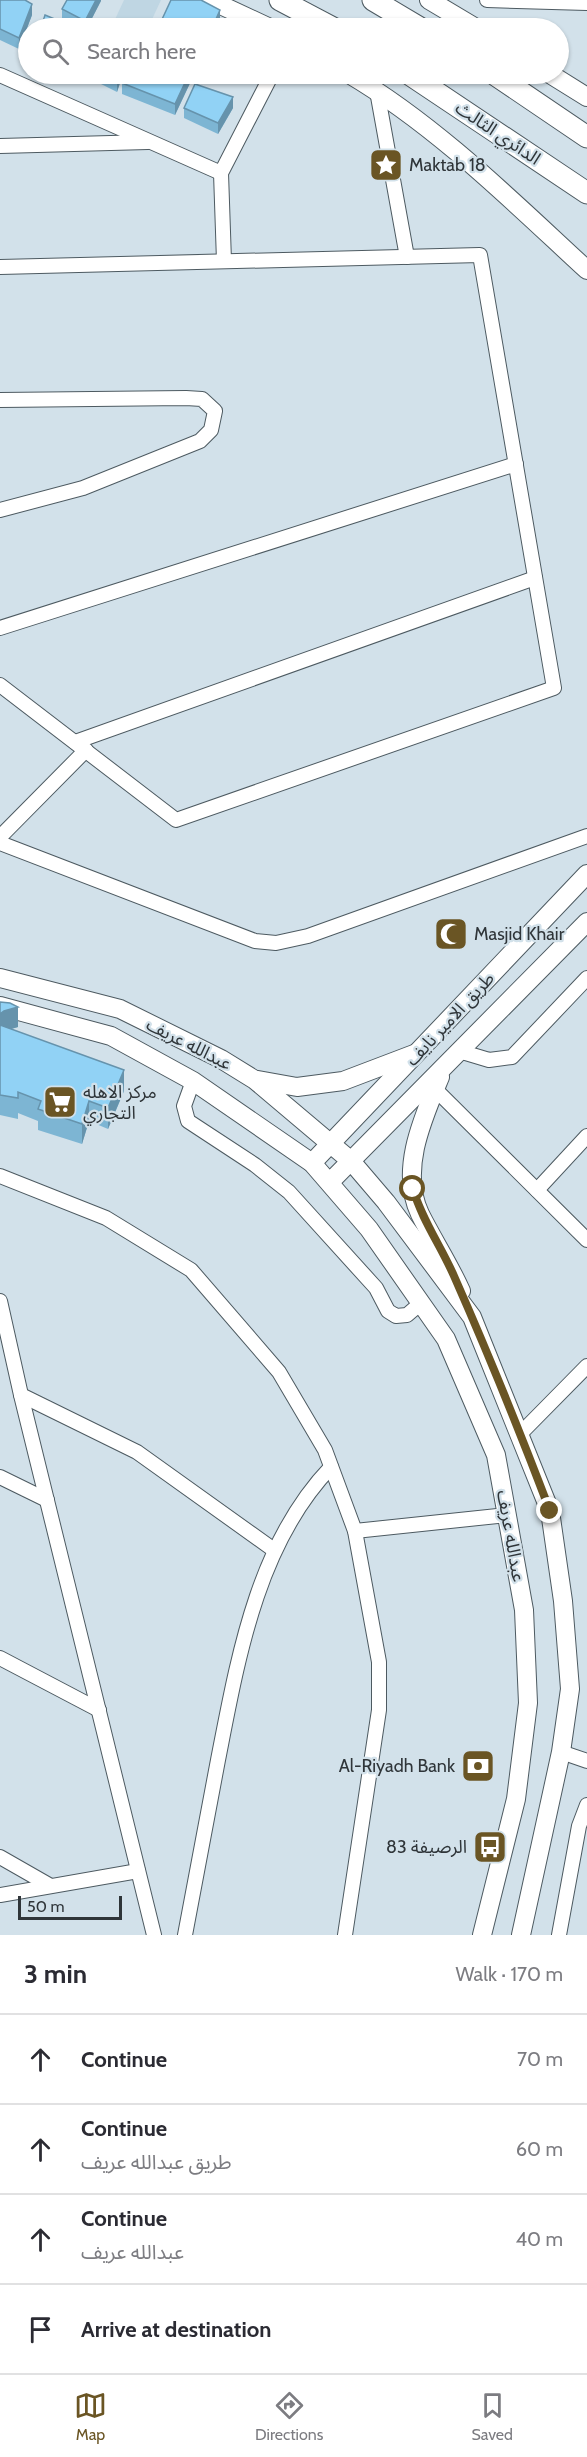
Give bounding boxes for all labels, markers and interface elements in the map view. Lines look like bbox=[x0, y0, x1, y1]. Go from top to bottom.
search box bbox=[18, 18, 569, 84]
icon: search bbox=[39, 35, 72, 68]
text: Search here bbox=[87, 38, 196, 65]
street label: الدائري الثالث bbox=[450, 97, 545, 171]
place icon: Maktab 18 bbox=[368, 147, 404, 183]
place label: Maktab 18 bbox=[409, 154, 486, 176]
mosque icon: Masjid Khair bbox=[433, 916, 469, 952]
place label: Masjid Khair bbox=[474, 923, 565, 945]
street label: طريق الامير نايف bbox=[401, 968, 499, 1070]
street label: عبدالله عريف bbox=[143, 1013, 235, 1075]
place label: مركز الاهله التجاري bbox=[83, 1081, 157, 1126]
supermarket icon: مركز الاهله التجاري bbox=[42, 1084, 78, 1120]
route start bbox=[399, 1175, 425, 1201]
street label: عبدالله عريف bbox=[492, 1488, 530, 1584]
route end bbox=[536, 1497, 562, 1523]
bank icon: Al-Riyadh Bank bbox=[460, 1748, 496, 1784]
place label: Al-Riyadh Bank bbox=[339, 1755, 456, 1777]
bus stop icon: الرصيفة 83 bbox=[472, 1829, 508, 1865]
place label: الرصيفة 83 bbox=[386, 1836, 467, 1858]
scale bar bbox=[18, 1893, 122, 1920]
text: 50 m bbox=[27, 1897, 64, 1916]
text: 3 min bbox=[24, 1958, 87, 1990]
text: Walk · 170 m bbox=[455, 1962, 563, 1986]
icon: ahead bbox=[24, 2043, 57, 2076]
text: Continue bbox=[81, 2046, 167, 2073]
text: 70 m bbox=[517, 2047, 563, 2071]
text: Continue bbox=[81, 2115, 167, 2142]
icon: ahead bbox=[24, 2133, 57, 2166]
text: 60 m bbox=[516, 2137, 563, 2161]
text: طريق عبدالله عريف bbox=[81, 2150, 232, 2174]
text: Continue bbox=[81, 2205, 167, 2232]
icon: ahead bbox=[24, 2223, 57, 2256]
text: 40 m bbox=[515, 2227, 563, 2251]
text: عبدالله عريف bbox=[81, 2240, 184, 2264]
icon: arrive bbox=[24, 2313, 57, 2346]
text: Arrive at destination bbox=[81, 2316, 271, 2343]
tab: Map bbox=[74, 2389, 107, 2444]
tab: Directions bbox=[255, 2389, 323, 2444]
tab: Saved bbox=[471, 2389, 513, 2444]

